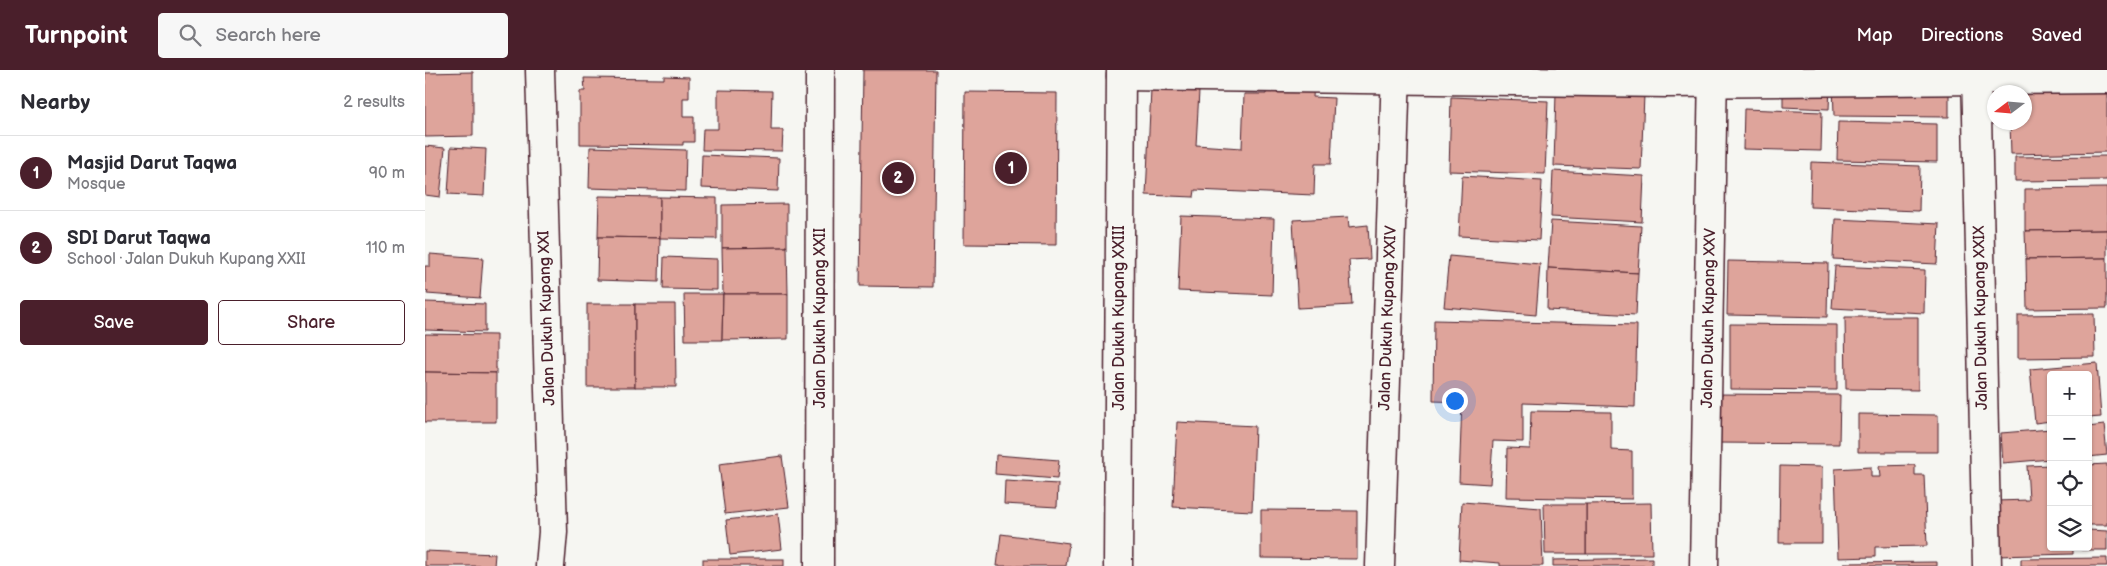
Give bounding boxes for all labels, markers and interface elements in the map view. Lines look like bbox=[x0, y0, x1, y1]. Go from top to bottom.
search box bbox=[158, 13, 508, 58]
text: Turnpoint bbox=[25, 21, 128, 50]
icon: search bbox=[176, 21, 204, 49]
text: Search here bbox=[216, 24, 321, 47]
text: Map bbox=[1857, 25, 1893, 46]
text: Directions bbox=[1921, 25, 2003, 46]
text: Saved bbox=[2031, 25, 2082, 46]
north arrow bbox=[1987, 85, 2032, 130]
text: Nearby bbox=[20, 90, 90, 115]
text: 2 results bbox=[343, 93, 405, 112]
pin: 1 bbox=[995, 149, 1027, 187]
text: Masjid Darut Taqwa bbox=[67, 152, 237, 175]
pin: 2 bbox=[882, 159, 914, 197]
text: 1 bbox=[33, 164, 39, 183]
text: 90 m bbox=[369, 164, 405, 183]
text: Mosque bbox=[67, 175, 126, 194]
street label: Jalan Dukuh Kupang XXIII bbox=[1110, 225, 1129, 411]
street label: Jalan Dukuh Kupang XXIV bbox=[1375, 225, 1401, 411]
street label: Jalan Dukuh Kupang XXIX bbox=[1970, 225, 1992, 410]
text: SDI Darut Taqwa bbox=[67, 227, 211, 250]
street label: Jalan Dukuh Kupang XXII bbox=[811, 228, 830, 408]
street label: Jalan Dukuh Kupang XXV bbox=[1698, 228, 1720, 408]
street label: Jalan Dukuh Kupang XXI bbox=[534, 230, 560, 406]
text: 2 bbox=[31, 239, 41, 258]
text: 110 m bbox=[366, 239, 405, 258]
text: School · Jalan Dukuh Kupang XXII bbox=[67, 250, 306, 269]
button: Save bbox=[20, 300, 208, 345]
button: Share bbox=[218, 300, 405, 345]
map controls bbox=[2047, 371, 2092, 551]
button: + bbox=[2047, 371, 2092, 416]
your location bbox=[1442, 388, 1468, 414]
button: − bbox=[2047, 416, 2092, 461]
button: locate bbox=[2047, 461, 2092, 506]
button: layers bbox=[2047, 506, 2092, 551]

